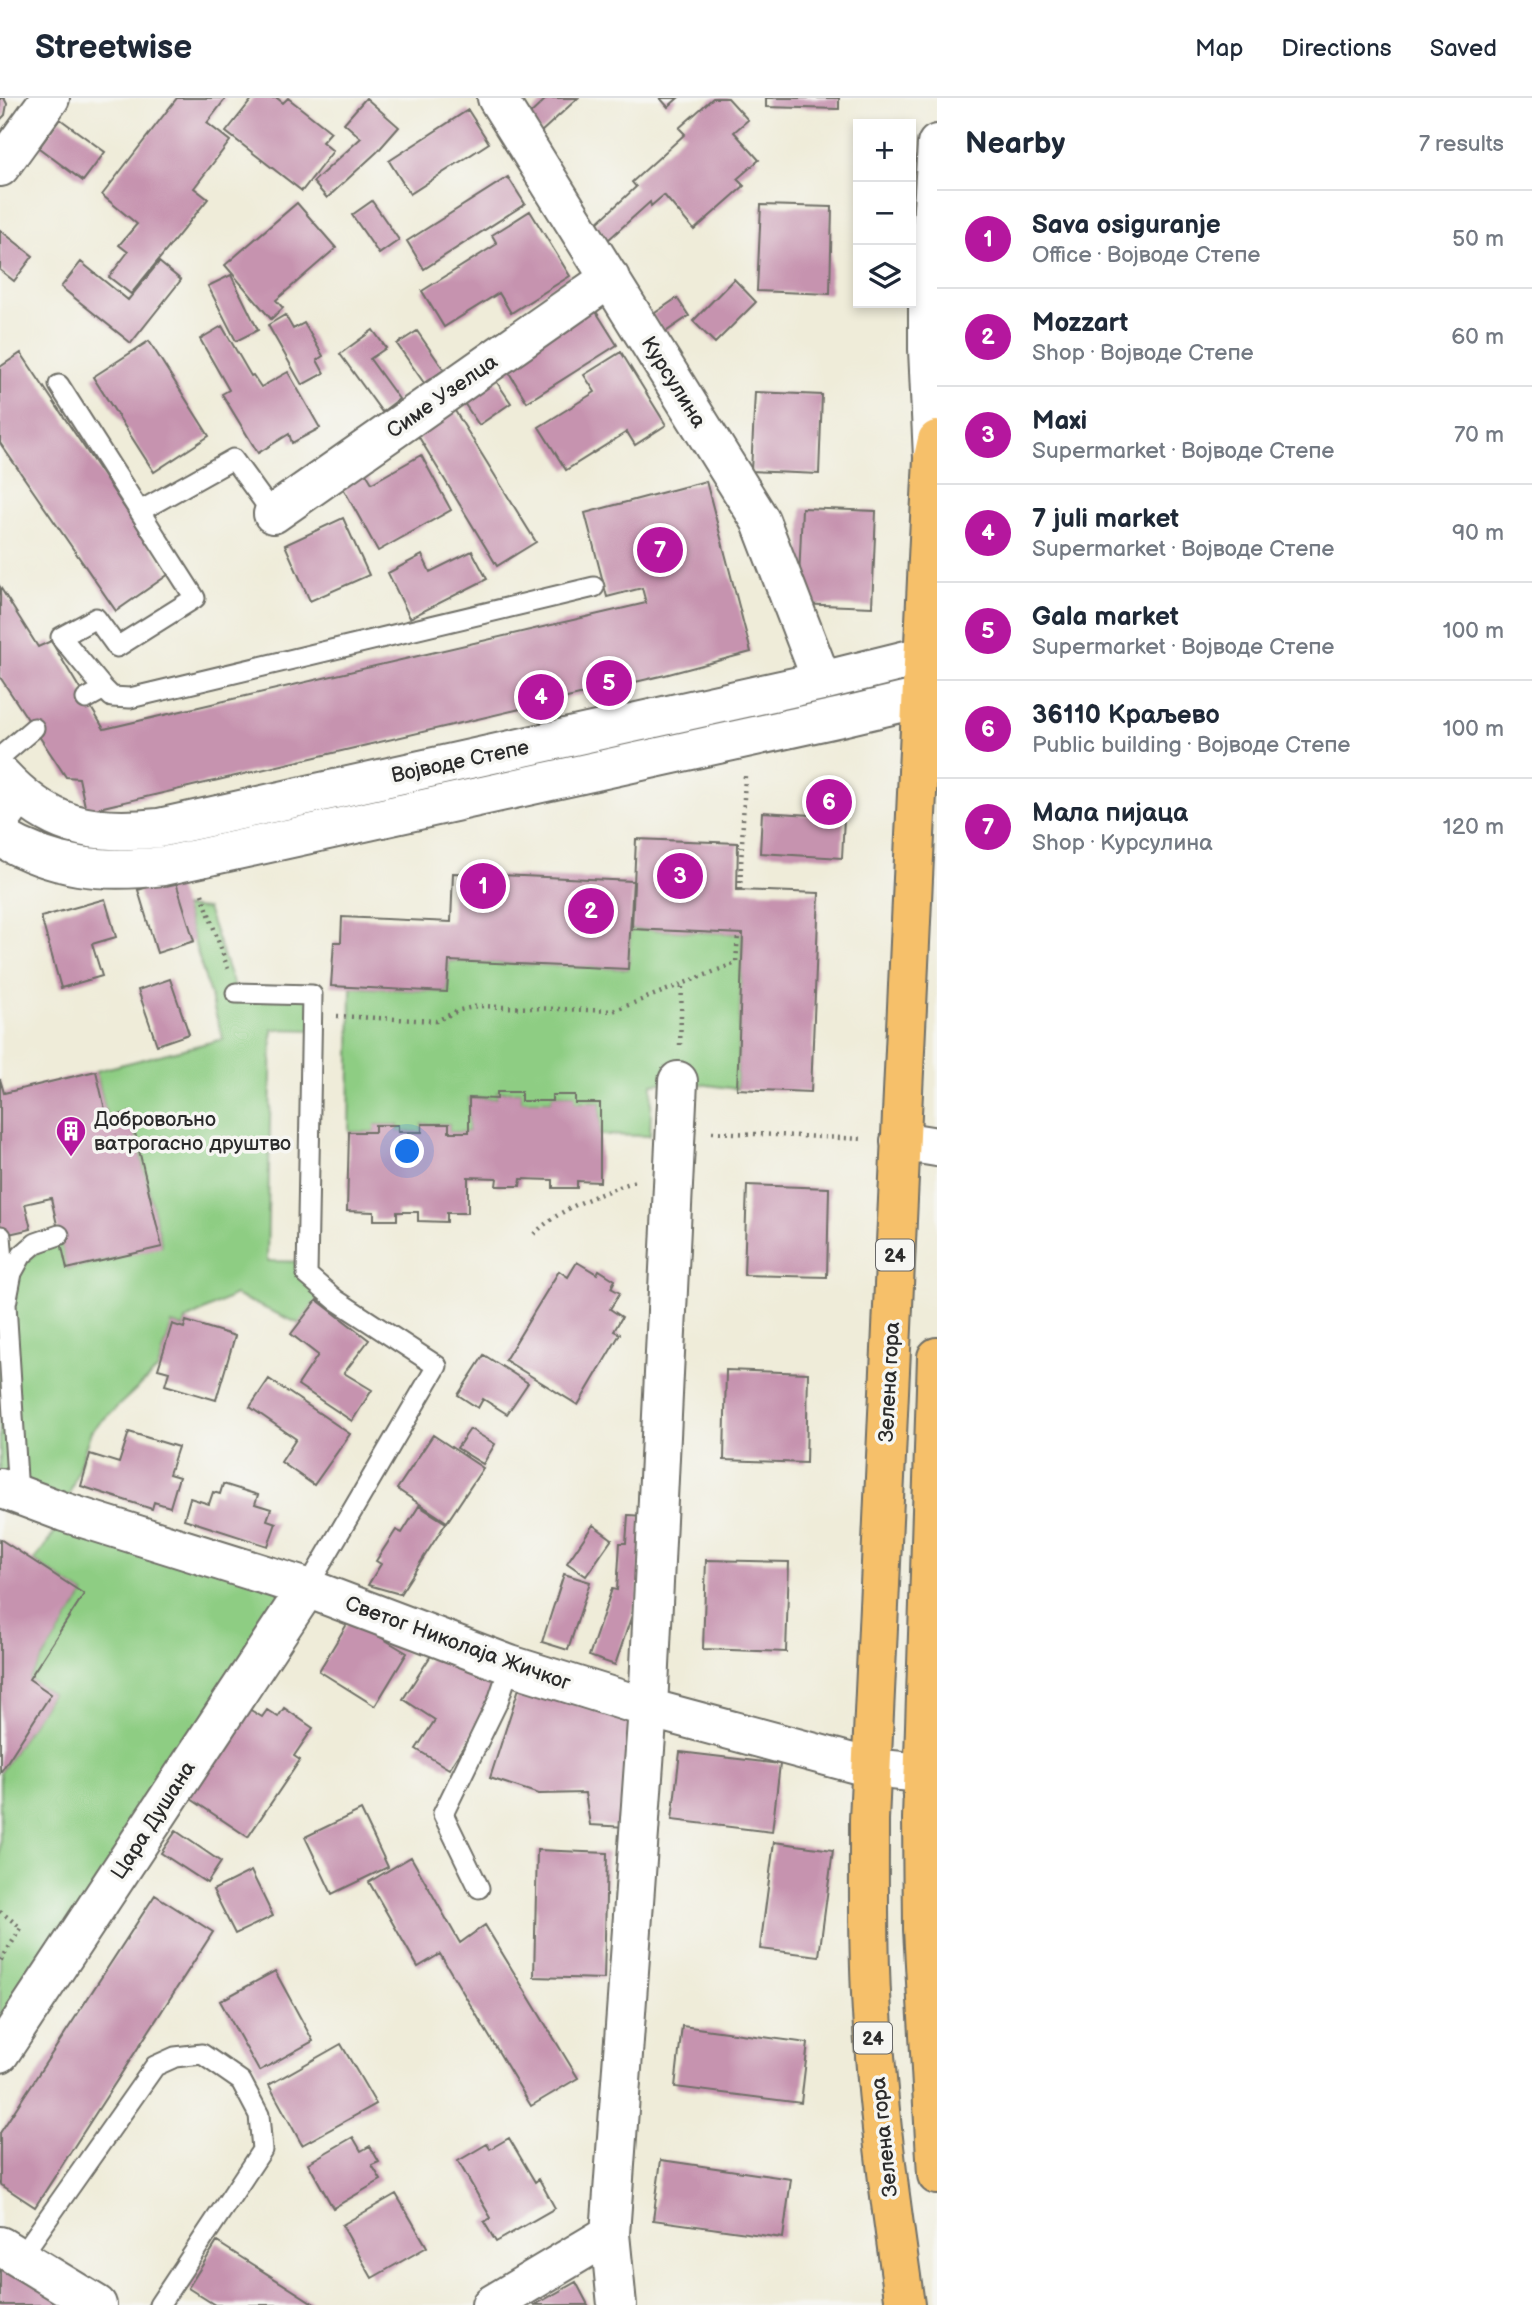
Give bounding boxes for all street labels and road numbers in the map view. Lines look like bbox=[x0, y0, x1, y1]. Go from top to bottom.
street label: Курсулина bbox=[636, 332, 712, 433]
street label: Симе Узелца bbox=[382, 349, 503, 444]
street label: Војводе Степе bbox=[389, 735, 532, 788]
road number: 24 bbox=[876, 1240, 914, 1270]
street label: Зелена гора bbox=[874, 1321, 905, 1443]
street label: Светог Николаја Жичког bbox=[342, 1591, 574, 1696]
street label: Цара Душана bbox=[106, 1756, 201, 1884]
road number: 24 bbox=[854, 2022, 892, 2054]
street label: Зелена гора bbox=[866, 2075, 903, 2198]

